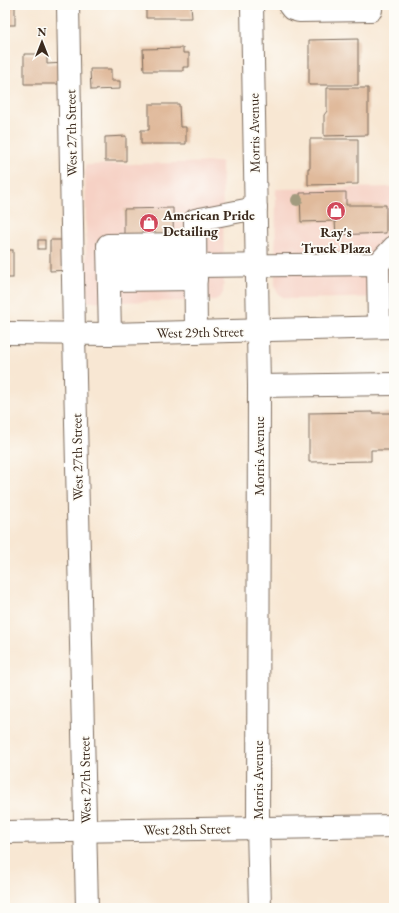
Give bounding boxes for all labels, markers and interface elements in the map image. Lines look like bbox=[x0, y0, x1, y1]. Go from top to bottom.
north arrow bbox=[22, 22, 62, 62]
text: N bbox=[38, 25, 47, 39]
street label: West 27th Street bbox=[61, 89, 81, 177]
street label: Morris Avenue bbox=[244, 93, 264, 173]
shop icon: Ray's Truck Plaza bbox=[325, 200, 347, 222]
place label: American Pride Detailing bbox=[162, 206, 255, 240]
shop icon: American Pride Detailing bbox=[138, 212, 160, 234]
place label: Ray's Truck Plaza bbox=[301, 223, 372, 257]
street label: West 29th Street bbox=[156, 322, 244, 342]
street label: West 27th Street bbox=[67, 413, 87, 501]
street label: Morris Avenue bbox=[250, 416, 268, 496]
street label: West 27th Street bbox=[75, 736, 95, 824]
street label: Morris Avenue bbox=[249, 740, 267, 820]
street label: West 28th Street bbox=[143, 819, 231, 839]

